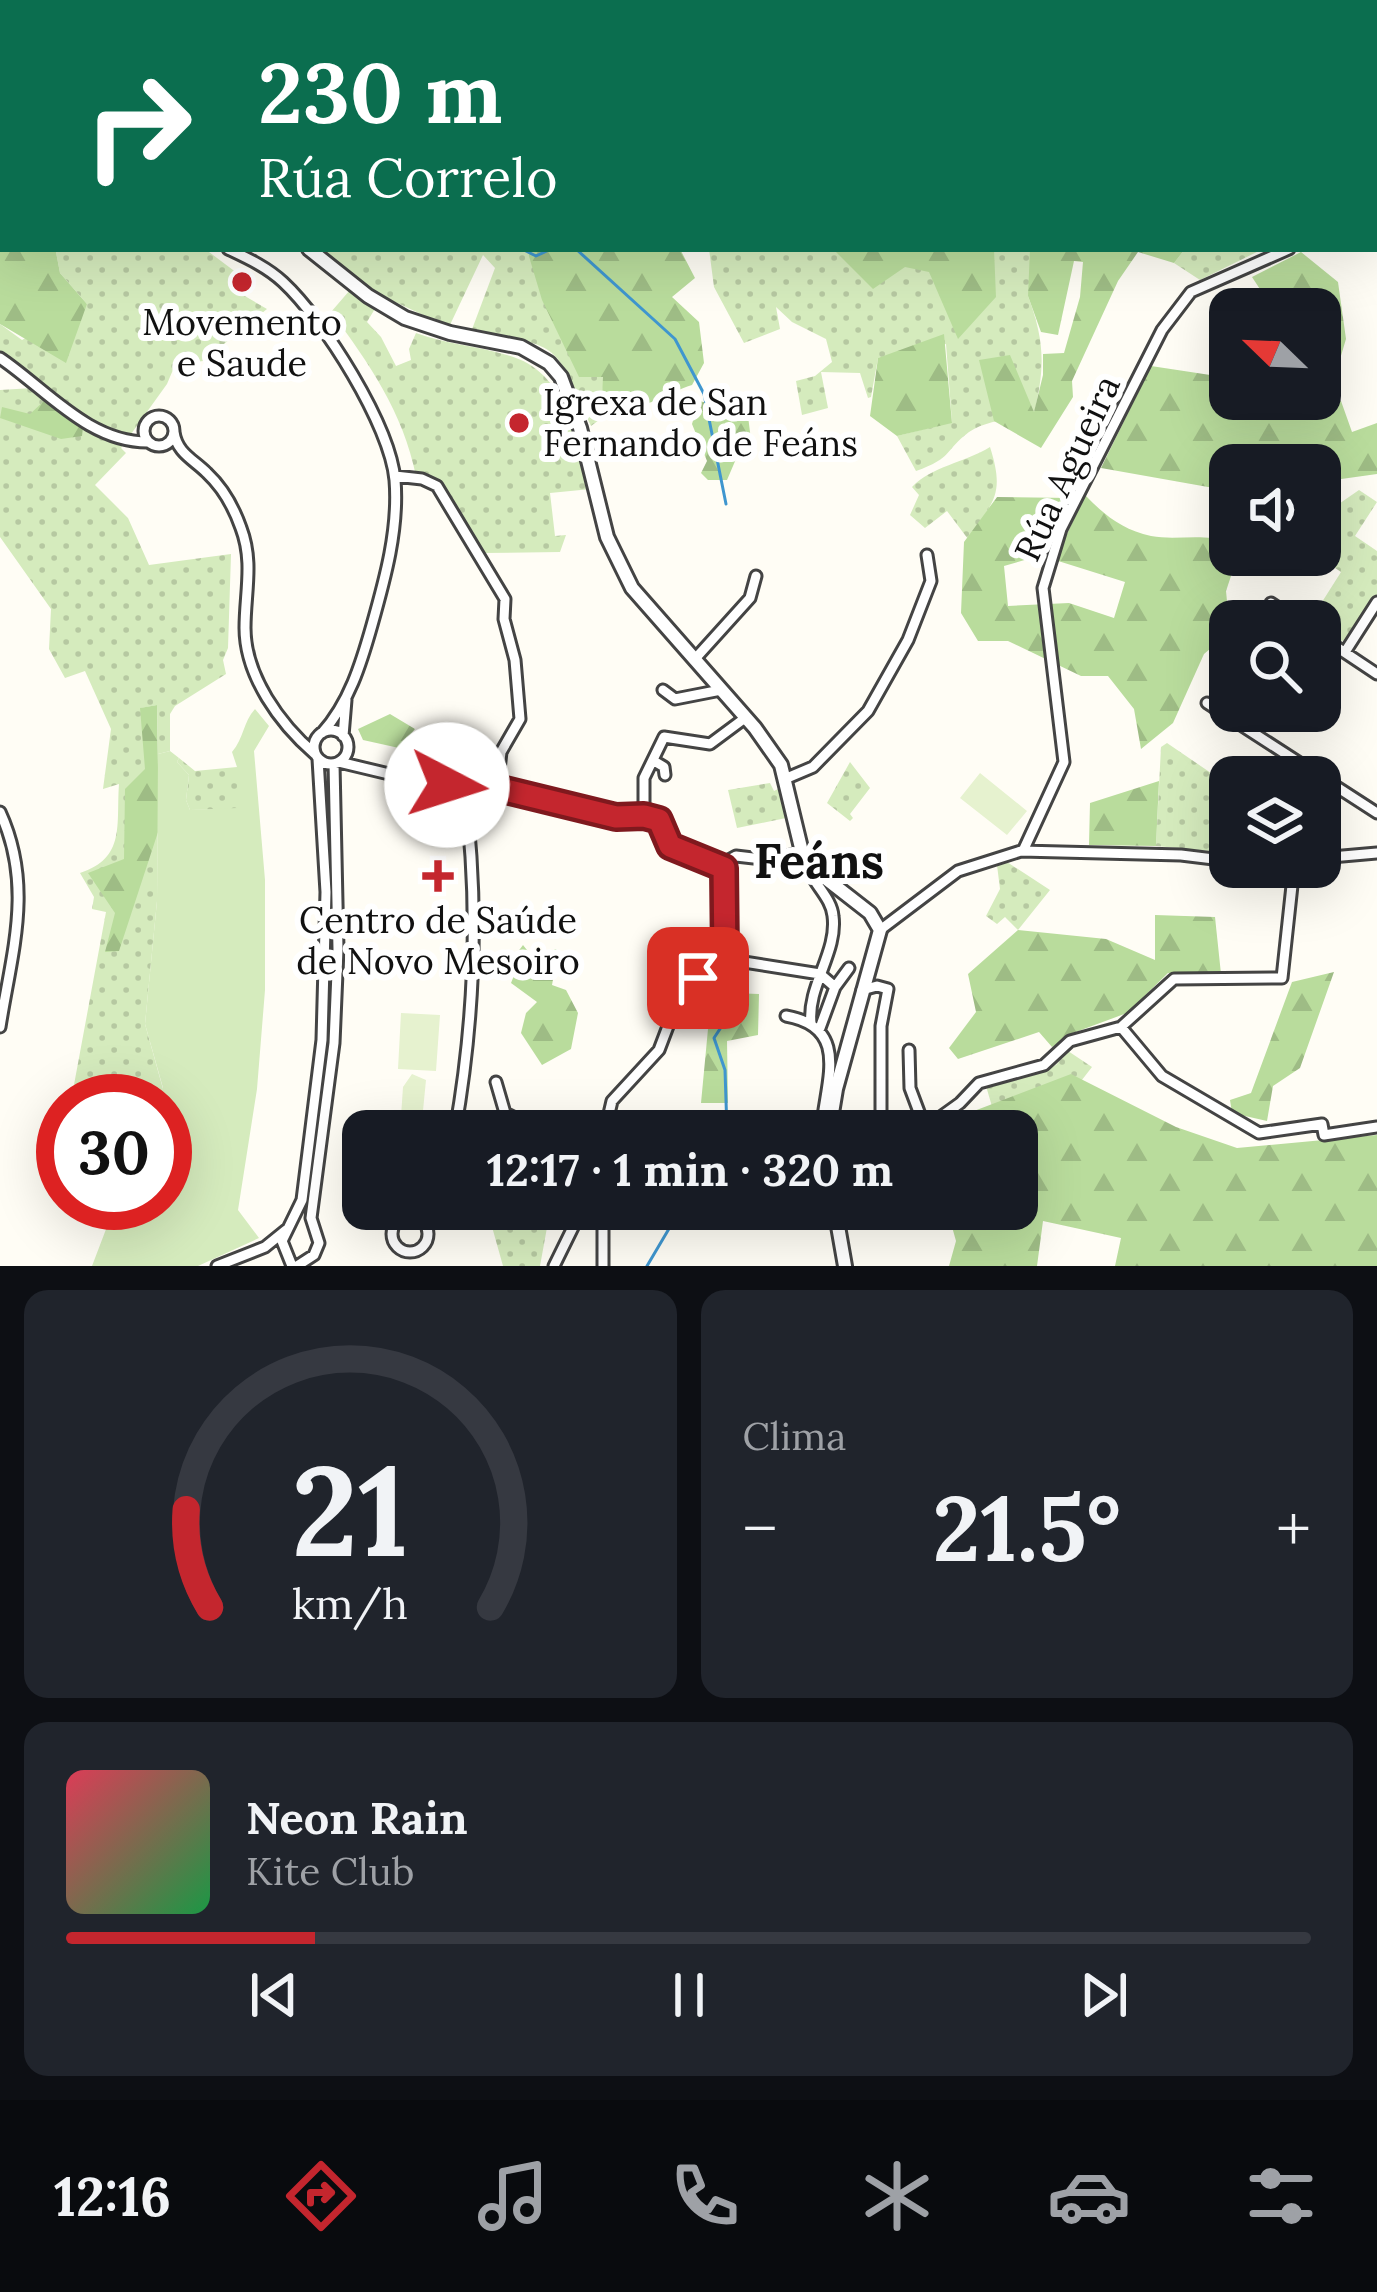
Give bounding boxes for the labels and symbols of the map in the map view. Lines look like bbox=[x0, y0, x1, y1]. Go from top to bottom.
marker: Movemento e Saude bbox=[229, 269, 255, 295]
north arrow bbox=[1209, 288, 1341, 420]
place label: Movemento e Saude bbox=[142, 299, 342, 386]
street label: Rúa Agueira bbox=[1004, 368, 1130, 568]
place label: Igrexa de San Fernando de Feáns bbox=[543, 379, 858, 466]
marker: Igrexa de San Fernando de Feáns bbox=[506, 410, 532, 436]
position arrow bbox=[384, 722, 510, 848]
district label: Feáns bbox=[754, 830, 884, 891]
marker: Centro de Saúde de Novo Mesoiro bbox=[422, 860, 454, 892]
place label: Centro de Saúde de Novo Mesoiro bbox=[296, 897, 580, 984]
pin bbox=[647, 927, 749, 1029]
speed limit sign: 30 bbox=[36, 1074, 192, 1230]

